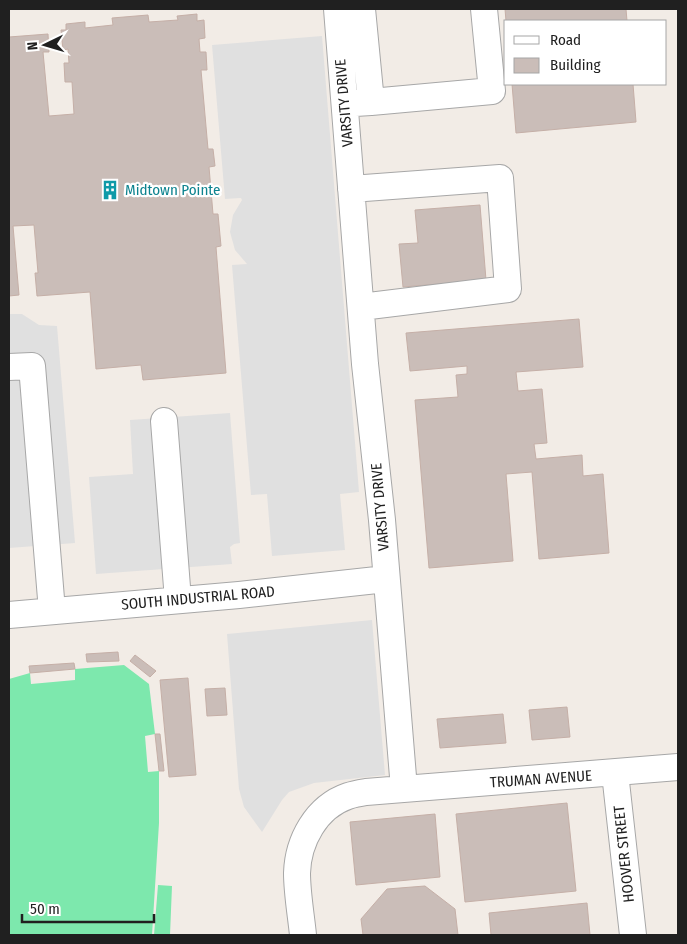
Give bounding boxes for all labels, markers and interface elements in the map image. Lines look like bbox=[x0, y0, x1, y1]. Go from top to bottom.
north arrow bbox=[20, 20, 70, 70]
legend bbox=[504, 20, 667, 85]
text: Road bbox=[550, 31, 581, 49]
text: N bbox=[24, 41, 41, 51]
text: Building bbox=[550, 56, 601, 74]
street label: VARSITY DRIVE bbox=[331, 58, 357, 148]
building icon: Midtown Pointe bbox=[99, 179, 121, 201]
place label: Midtown Pointe bbox=[125, 181, 220, 199]
street label: VARSITY DRIVE bbox=[367, 462, 393, 552]
street label: SOUTH INDUSTRIAL ROAD bbox=[121, 582, 275, 614]
street label: TRUMAN AVENUE bbox=[489, 766, 593, 792]
street label: HOOVER STREET bbox=[610, 805, 638, 903]
scale bar bbox=[22, 892, 155, 924]
text: 50 m bbox=[30, 900, 60, 918]

